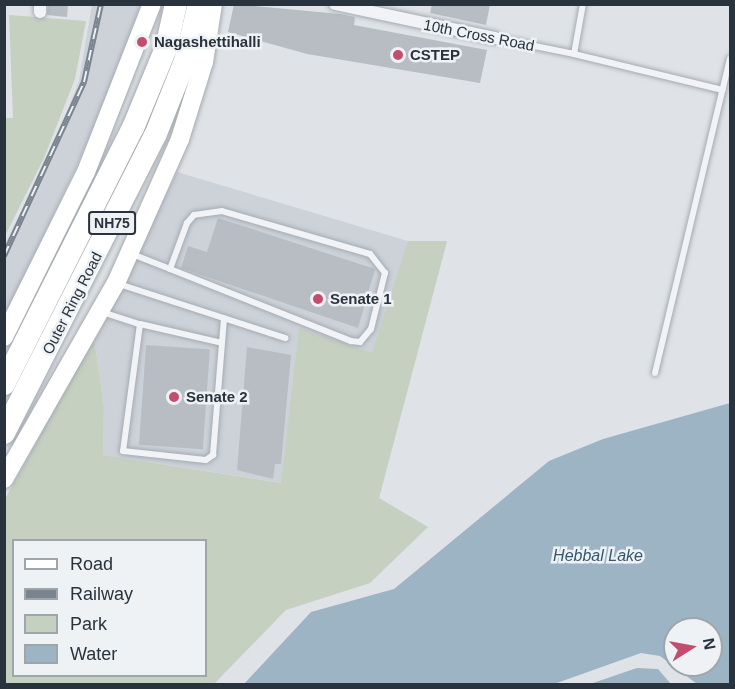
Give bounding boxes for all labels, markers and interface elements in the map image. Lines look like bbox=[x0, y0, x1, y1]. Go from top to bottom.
street label: 10th Cross Road bbox=[422, 15, 536, 55]
place label: Nagashettihalli bbox=[154, 33, 261, 51]
marker: Nagashettihalli bbox=[135, 35, 149, 49]
place label: CSTEP bbox=[410, 46, 460, 64]
marker: CSTEP bbox=[391, 48, 405, 62]
road number: NH75 bbox=[88, 212, 136, 234]
street label: Outer Ring Road bbox=[38, 249, 106, 357]
place label: Senate 1 bbox=[330, 290, 392, 308]
marker: Senate 1 bbox=[311, 292, 325, 306]
place label: Senate 2 bbox=[186, 388, 248, 406]
marker: Senate 2 bbox=[167, 390, 181, 404]
legend bbox=[12, 539, 207, 677]
water label: Hebbal Lake bbox=[553, 546, 643, 566]
text: Road bbox=[70, 554, 113, 574]
text: Railway bbox=[70, 584, 133, 604]
text: Park bbox=[70, 614, 107, 634]
north arrow bbox=[663, 617, 723, 677]
text: N bbox=[700, 637, 719, 651]
text: Water bbox=[70, 644, 117, 664]

